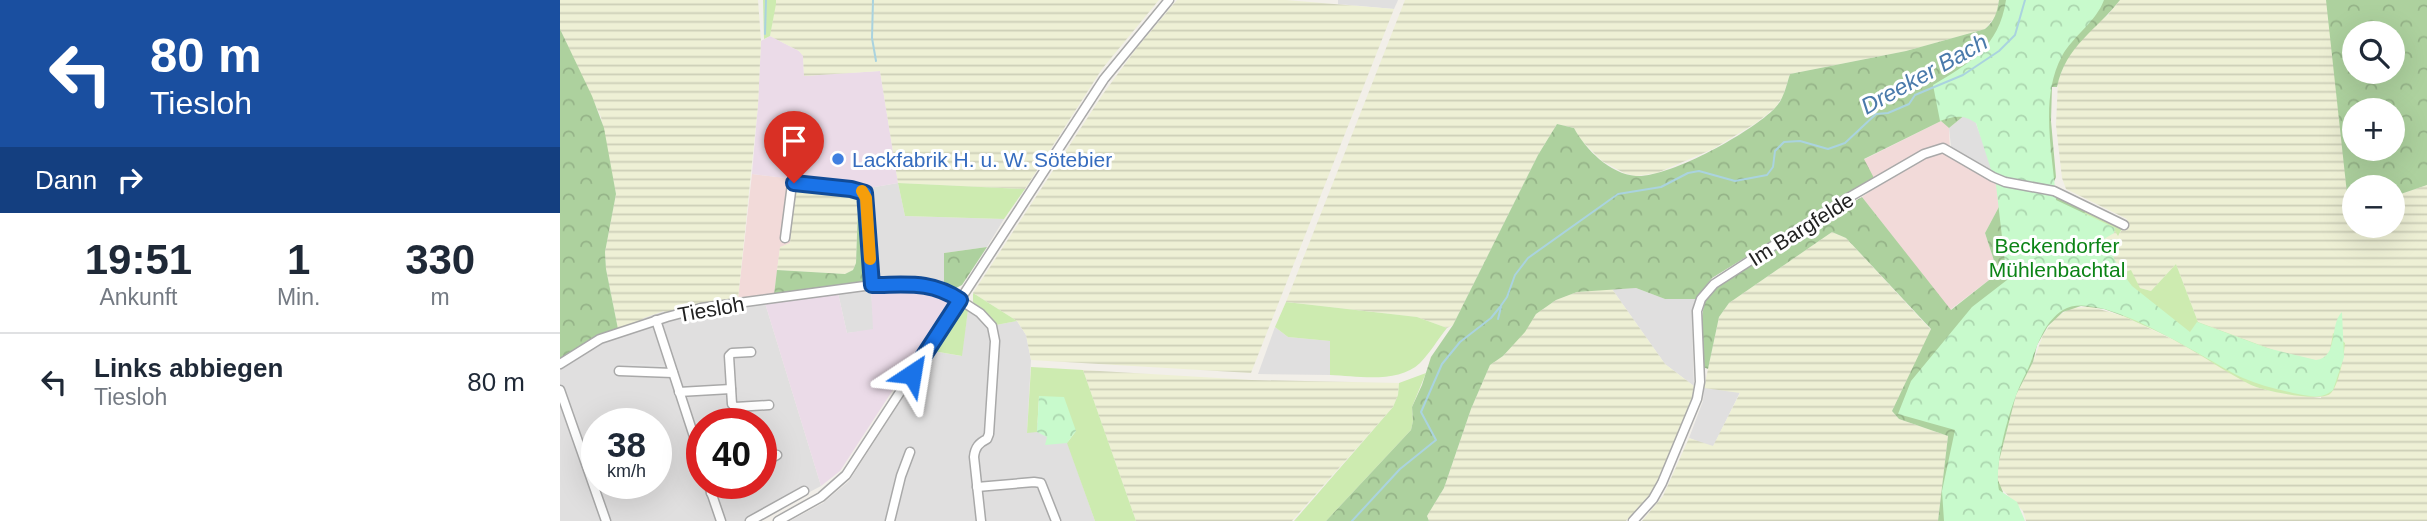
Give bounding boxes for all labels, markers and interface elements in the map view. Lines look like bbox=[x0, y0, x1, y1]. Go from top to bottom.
map controls bbox=[2342, 21, 2405, 238]
button: search bbox=[2342, 21, 2405, 84]
icon: left bbox=[35, 28, 126, 119]
text: 80 m bbox=[150, 28, 262, 82]
water label: Dreeker Bach bbox=[1856, 29, 1992, 119]
text: Tiesloh bbox=[150, 85, 252, 121]
button: + bbox=[2342, 98, 2405, 161]
pin bbox=[764, 111, 824, 183]
icon: arrive bbox=[775, 122, 813, 160]
place label: Lackfabrik H. u. W. Sötebier bbox=[852, 148, 1112, 171]
marker: Lackfabrik H. u. W. Sötebier bbox=[830, 151, 846, 167]
icon: right bbox=[111, 161, 149, 199]
text: Dann bbox=[35, 165, 97, 195]
button: − bbox=[2342, 175, 2405, 238]
street label: Im Bargfelde bbox=[1744, 188, 1858, 270]
park label: Beckendorfer Mühlenbachtal bbox=[1989, 234, 2125, 281]
text: 19:51 bbox=[85, 236, 192, 283]
text: 1 bbox=[287, 236, 310, 283]
text: 330 bbox=[405, 236, 475, 283]
text: Ankunft bbox=[99, 284, 177, 310]
text: Min. bbox=[277, 284, 320, 310]
text: m bbox=[431, 284, 450, 310]
street label: Tiesloh bbox=[676, 292, 746, 326]
position arrow bbox=[875, 337, 949, 411]
text: Links abbiegen bbox=[94, 353, 283, 383]
icon: left bbox=[35, 363, 73, 401]
text: 80 m bbox=[467, 367, 525, 397]
text: Tiesloh bbox=[94, 384, 167, 410]
speed limit sign: 40 bbox=[686, 408, 777, 499]
text: 38 bbox=[607, 425, 646, 464]
text: km/h bbox=[607, 461, 646, 481]

